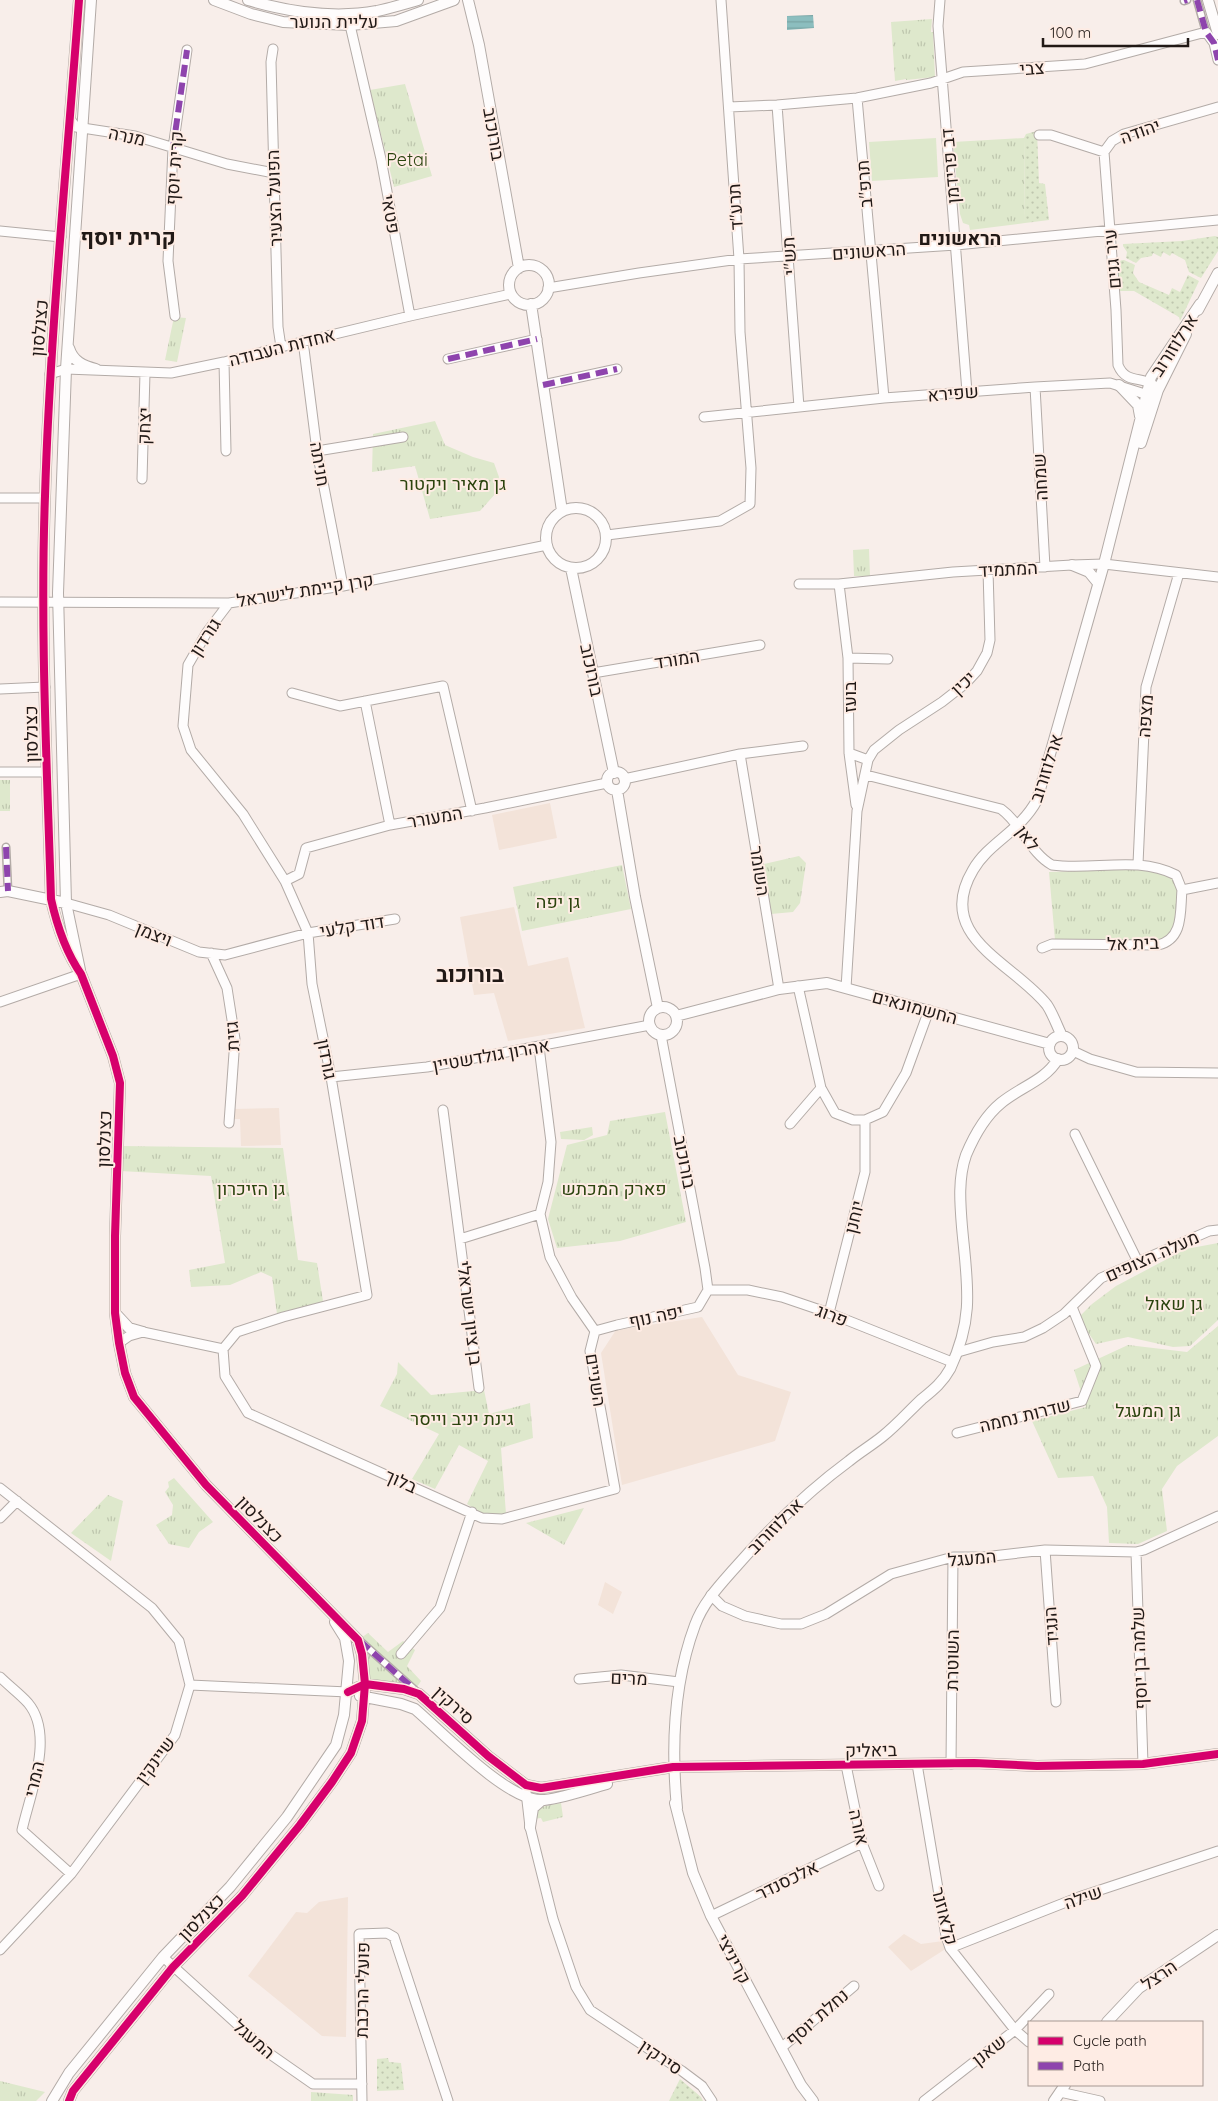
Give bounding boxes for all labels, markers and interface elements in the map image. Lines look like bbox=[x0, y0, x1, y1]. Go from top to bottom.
street label: עליית הנוער bbox=[290, 10, 378, 33]
scale bar bbox=[1043, 15, 1188, 47]
text: 100 m bbox=[1050, 23, 1091, 42]
street label: צבי bbox=[1019, 56, 1045, 80]
street label: בורוכוב bbox=[478, 106, 510, 163]
street label: יהודה bbox=[1117, 113, 1163, 149]
street label: מנרה bbox=[106, 121, 148, 151]
street label: דב פרידמן bbox=[935, 127, 965, 205]
street label: קרית יוסף bbox=[160, 130, 188, 206]
park label: Petai bbox=[386, 148, 428, 171]
street label: הפועל הצעיר bbox=[261, 149, 287, 247]
street label: תרפ"ב bbox=[850, 159, 878, 209]
street label: תרע"ד bbox=[722, 183, 748, 231]
street label: פטאי bbox=[376, 193, 406, 235]
district label: קרית יוסף bbox=[80, 223, 176, 251]
district label: הראשונים bbox=[919, 226, 1001, 250]
street label: עיר גנים bbox=[1098, 228, 1126, 290]
street label: תש"י bbox=[776, 236, 802, 276]
street label: הראשונים bbox=[831, 237, 907, 265]
street label: כצנלסון bbox=[25, 298, 53, 358]
street label: ארלוזורוב bbox=[1145, 309, 1203, 381]
street label: אחדות העבודה bbox=[226, 323, 338, 371]
street label: שפירא bbox=[926, 379, 980, 407]
street label: יצחק bbox=[132, 407, 156, 445]
street label: חניתה bbox=[305, 440, 335, 488]
street label: שמחה bbox=[1027, 453, 1053, 501]
park label: גן מאיר ויקטור bbox=[400, 472, 506, 495]
street label: המתמיד bbox=[978, 556, 1038, 582]
street label: קרן קיימת לישראל bbox=[235, 568, 375, 612]
street label: גורדון bbox=[184, 614, 226, 660]
street label: בורוכוב bbox=[575, 641, 609, 699]
street label: המורד bbox=[653, 644, 701, 674]
street label: יכין bbox=[946, 666, 980, 700]
street label: בועז bbox=[838, 681, 861, 713]
street label: מצפה bbox=[1132, 694, 1158, 738]
street label: כצנלסון bbox=[19, 705, 43, 763]
street label: ארלוזורוב bbox=[1024, 731, 1068, 805]
street label: המעורר bbox=[406, 801, 464, 833]
street label: לאן bbox=[1011, 821, 1045, 855]
street label: השומר bbox=[745, 844, 775, 898]
park label: גן יפה bbox=[536, 890, 580, 913]
street label: דוד קלעי bbox=[318, 910, 386, 942]
street label: ויצמן bbox=[132, 916, 176, 952]
street label: בית אל bbox=[1107, 931, 1160, 955]
district label: בורוכוב bbox=[436, 960, 504, 988]
street label: החשמונאים bbox=[870, 985, 960, 1029]
street label: גזית bbox=[220, 1020, 244, 1052]
street label: אהרון גולדשטיין bbox=[431, 1033, 551, 1077]
street label: גורדון bbox=[312, 1037, 342, 1081]
street label: כצנלסון bbox=[92, 1110, 116, 1168]
street label: בורוכוב bbox=[669, 1134, 701, 1191]
park label: גן הזיכרון bbox=[217, 1177, 285, 1200]
park label: פארק המכתש bbox=[562, 1177, 666, 1200]
street label: יוחנן bbox=[839, 1198, 869, 1236]
street label: מעלה הצופים bbox=[1101, 1225, 1203, 1287]
street label: בן ציון ישראלי bbox=[452, 1259, 488, 1367]
park label: גן שאול bbox=[1145, 1292, 1203, 1315]
street label: פרוג bbox=[813, 1298, 851, 1332]
street label: יפה נוף bbox=[627, 1299, 685, 1333]
street label: השניים bbox=[580, 1352, 612, 1408]
street label: שדרות נחמה bbox=[977, 1393, 1073, 1437]
park label: גן המעגל bbox=[1115, 1399, 1181, 1422]
park label: גינת יניב וייסר bbox=[410, 1407, 514, 1430]
street label: בלוך bbox=[381, 1464, 421, 1498]
street label: כצנלסון bbox=[232, 1490, 288, 1548]
street label: ארלוזורוב bbox=[742, 1493, 808, 1559]
street label: המעגל bbox=[947, 1544, 997, 1572]
street label: הנגיד bbox=[1038, 1606, 1064, 1646]
street label: שלמה בן יוסף bbox=[1126, 1606, 1152, 1710]
street label: השוטרת bbox=[940, 1629, 964, 1691]
street label: מרים bbox=[610, 1666, 648, 1690]
street label: סירקין bbox=[429, 1681, 479, 1729]
street label: שיינקין bbox=[130, 1732, 180, 1788]
street label: ביאליק bbox=[845, 1738, 898, 1762]
street label: המרי bbox=[19, 1759, 49, 1799]
street label: אורה bbox=[844, 1807, 874, 1847]
street label: אלכסנדר bbox=[752, 1855, 822, 1905]
street label: שילה bbox=[1060, 1879, 1106, 1915]
street label: קלאוזנר bbox=[927, 1885, 963, 1947]
street label: כצנלסון bbox=[173, 1888, 229, 1946]
street label: קריניצי bbox=[711, 1930, 757, 1988]
street label: פועלי הרכבת bbox=[350, 1942, 374, 2038]
street label: הרצל bbox=[1137, 1955, 1181, 1995]
street label: נחלת יוסף bbox=[781, 1983, 853, 2051]
street label: המעגל bbox=[228, 2014, 280, 2064]
legend bbox=[1028, 2021, 1203, 2086]
street label: שאנן bbox=[967, 2029, 1011, 2071]
text: Cycle path bbox=[1073, 2031, 1147, 2050]
street label: סירקין bbox=[635, 2034, 687, 2080]
text: Path bbox=[1073, 2056, 1105, 2075]

